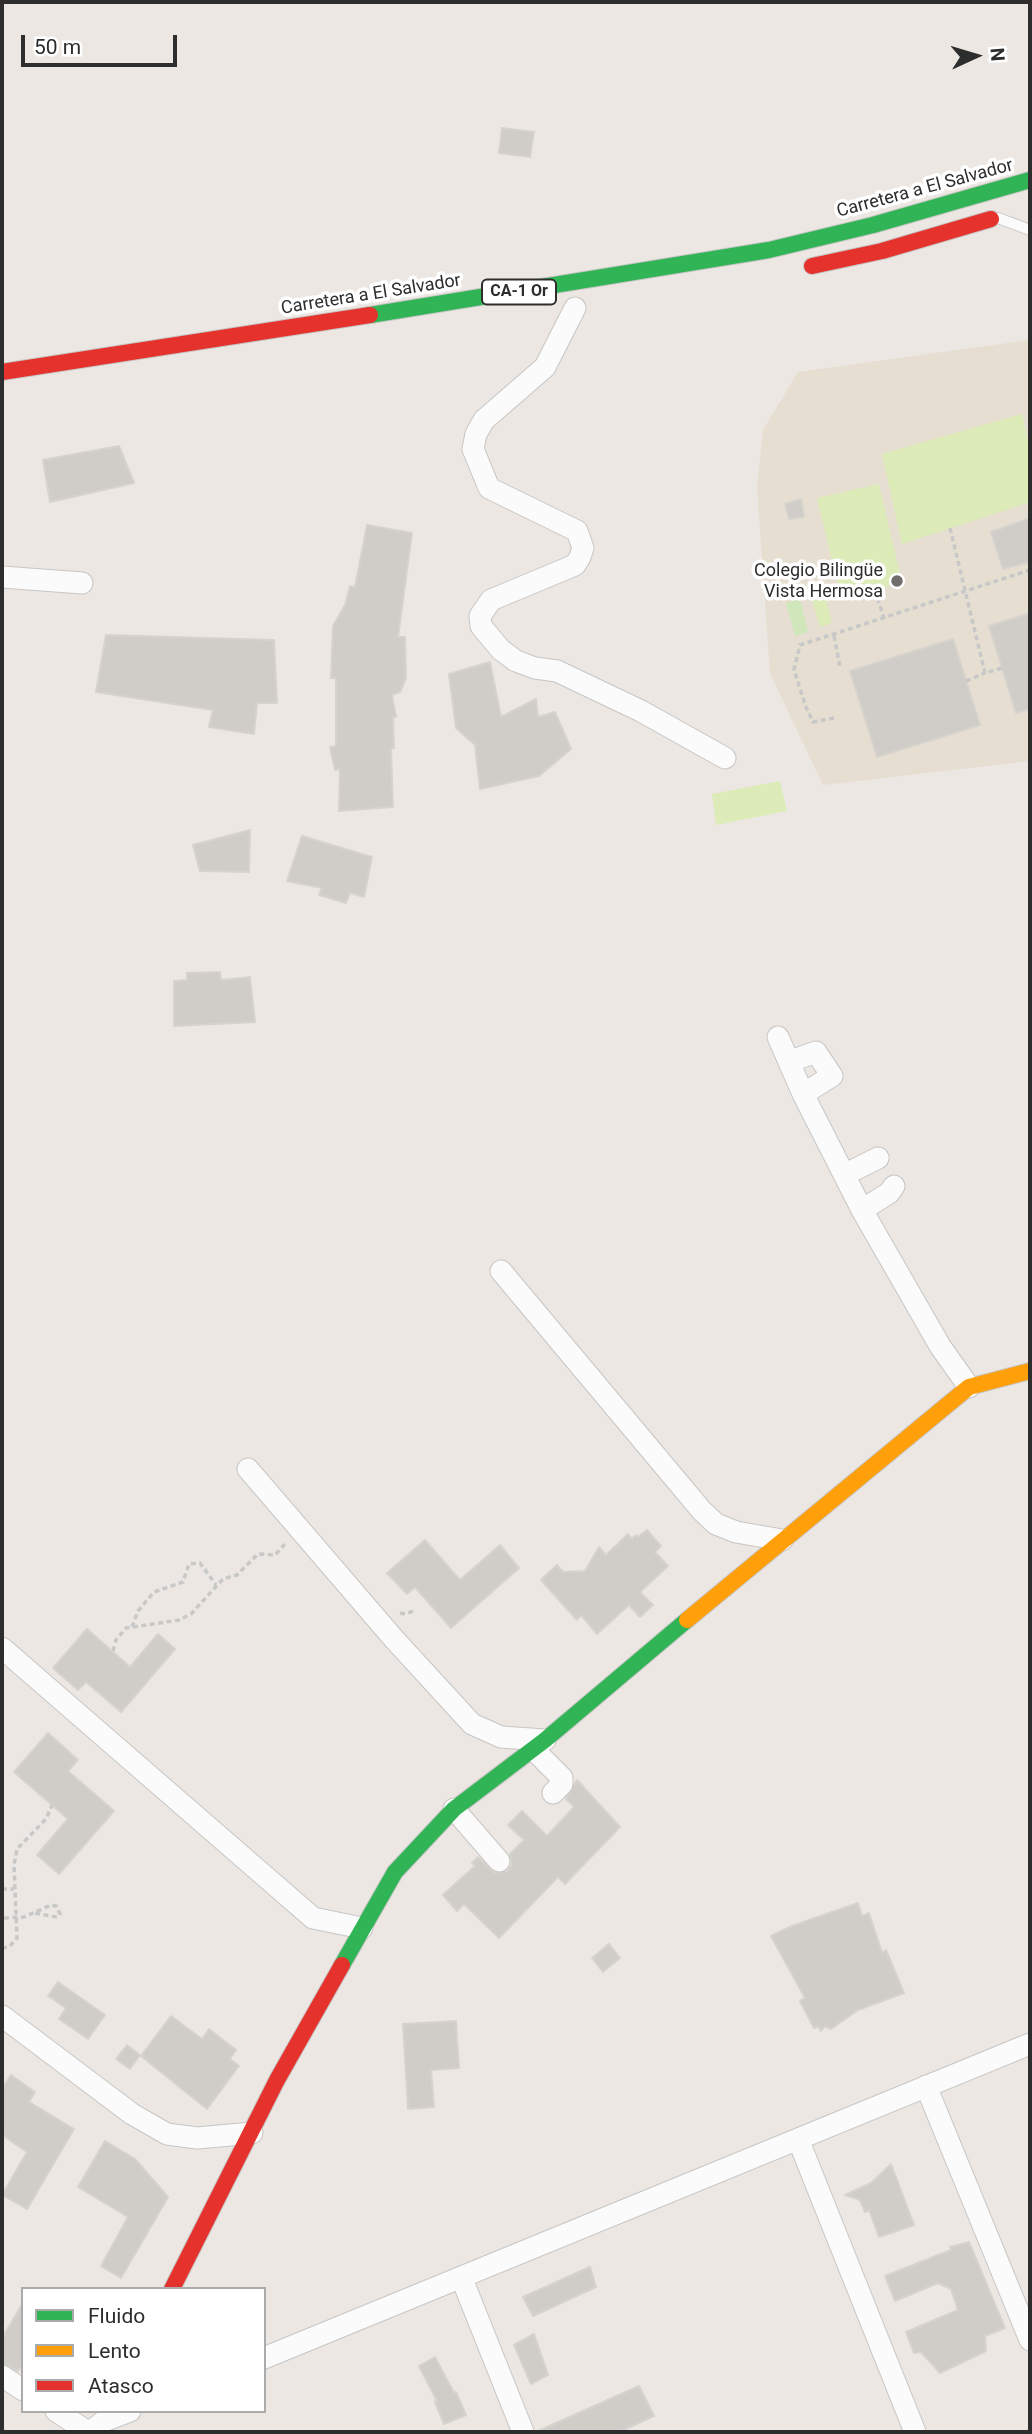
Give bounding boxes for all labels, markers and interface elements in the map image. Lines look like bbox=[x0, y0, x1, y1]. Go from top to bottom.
scale bar bbox=[24, 21, 180, 65]
north arrow bbox=[941, 21, 1011, 91]
text: 50 m bbox=[34, 35, 81, 59]
text: N bbox=[986, 47, 1009, 62]
street label: Carretera a El Salvador bbox=[834, 155, 1016, 223]
street label: Carretera a El Salvador bbox=[280, 270, 462, 320]
road number: CA-1 Or bbox=[482, 280, 556, 304]
place label: Colegio Bilingüe Vista Hermosa bbox=[754, 560, 883, 602]
marker: Colegio Bilingüe Vista Hermosa bbox=[889, 573, 905, 589]
legend bbox=[21, 2287, 266, 2413]
text: Fluido bbox=[88, 2304, 145, 2328]
text: Lento bbox=[88, 2339, 141, 2363]
text: Atasco bbox=[88, 2374, 154, 2398]

